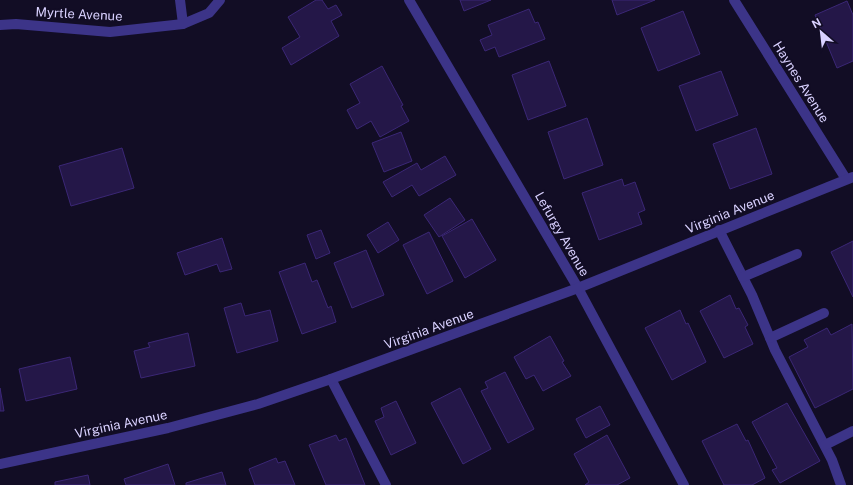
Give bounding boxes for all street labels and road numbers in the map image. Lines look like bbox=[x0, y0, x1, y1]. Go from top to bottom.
street label: Myrtle Avenue bbox=[35, 4, 123, 24]
street label: Haynes Avenue bbox=[770, 39, 832, 125]
street label: Virginia Avenue bbox=[684, 187, 776, 237]
street label: Lefurgy Avenue bbox=[532, 189, 592, 279]
street label: Virginia Avenue bbox=[382, 306, 476, 352]
street label: Virginia Avenue bbox=[73, 407, 169, 441]

